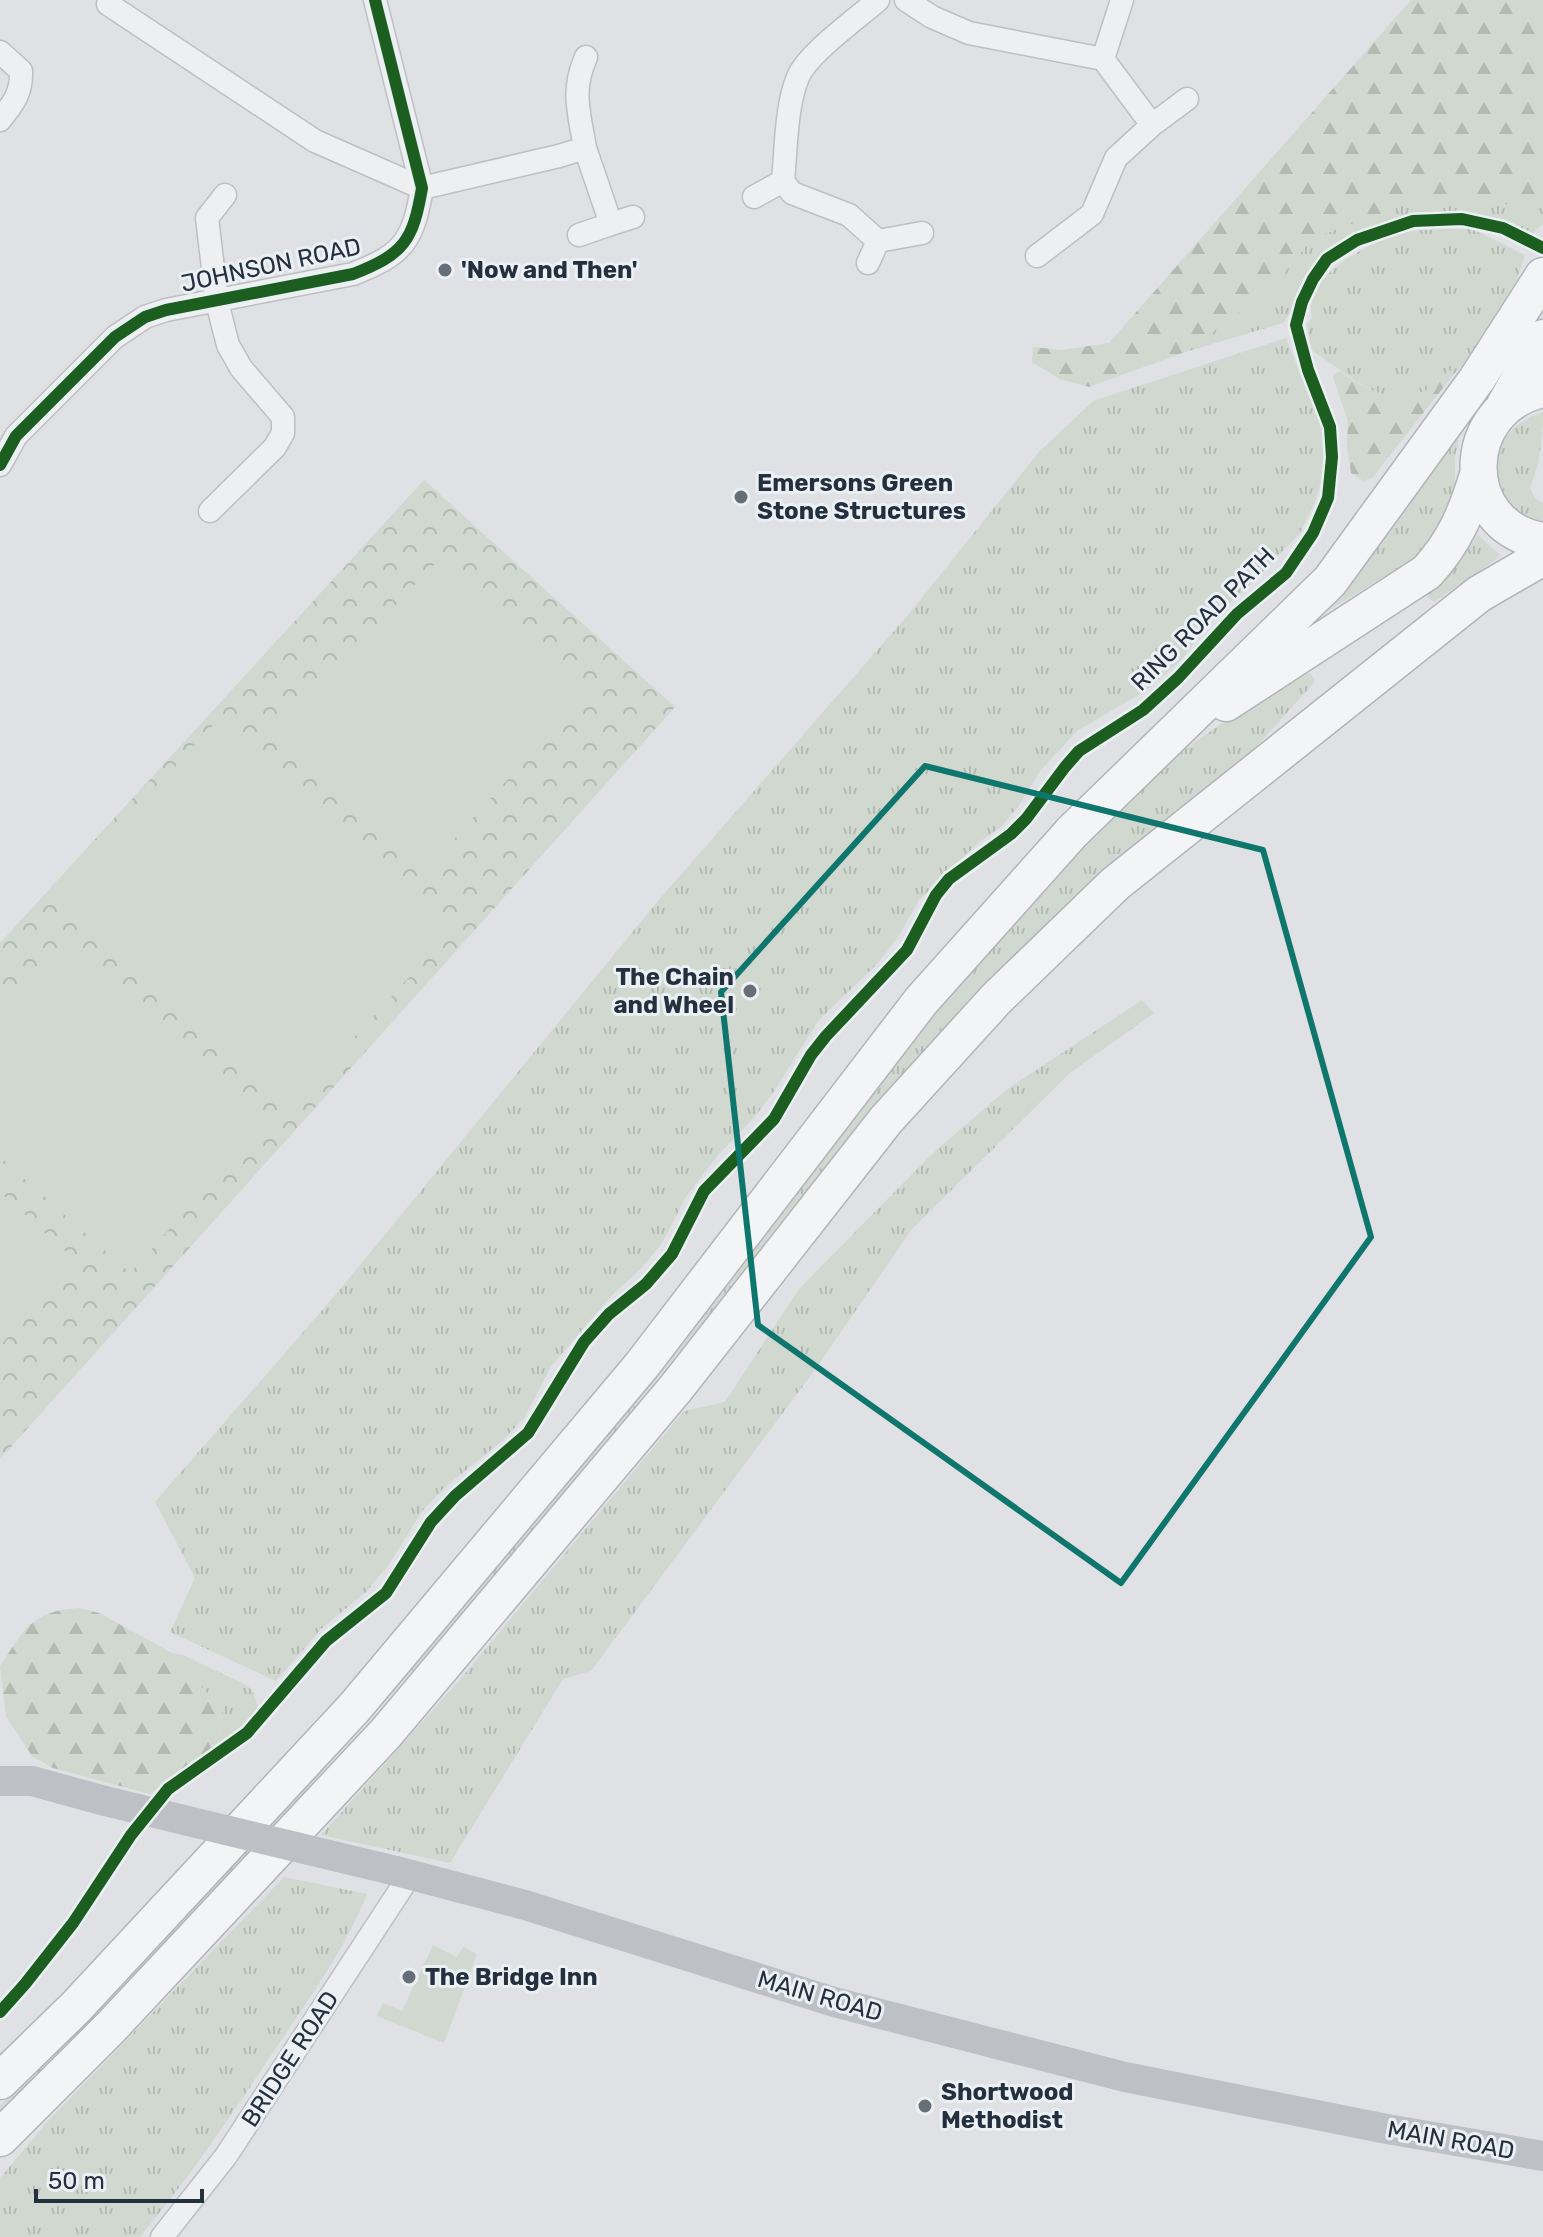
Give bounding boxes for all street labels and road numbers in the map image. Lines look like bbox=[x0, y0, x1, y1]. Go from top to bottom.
street label: JOHNSON ROAD bbox=[178, 232, 364, 298]
street label: RING ROAD PATH bbox=[1126, 542, 1280, 696]
street label: MAIN ROAD bbox=[754, 1965, 886, 2027]
street label: BRIDGE ROAD bbox=[236, 1986, 344, 2132]
street label: MAIN ROAD bbox=[1385, 2115, 1517, 2165]

